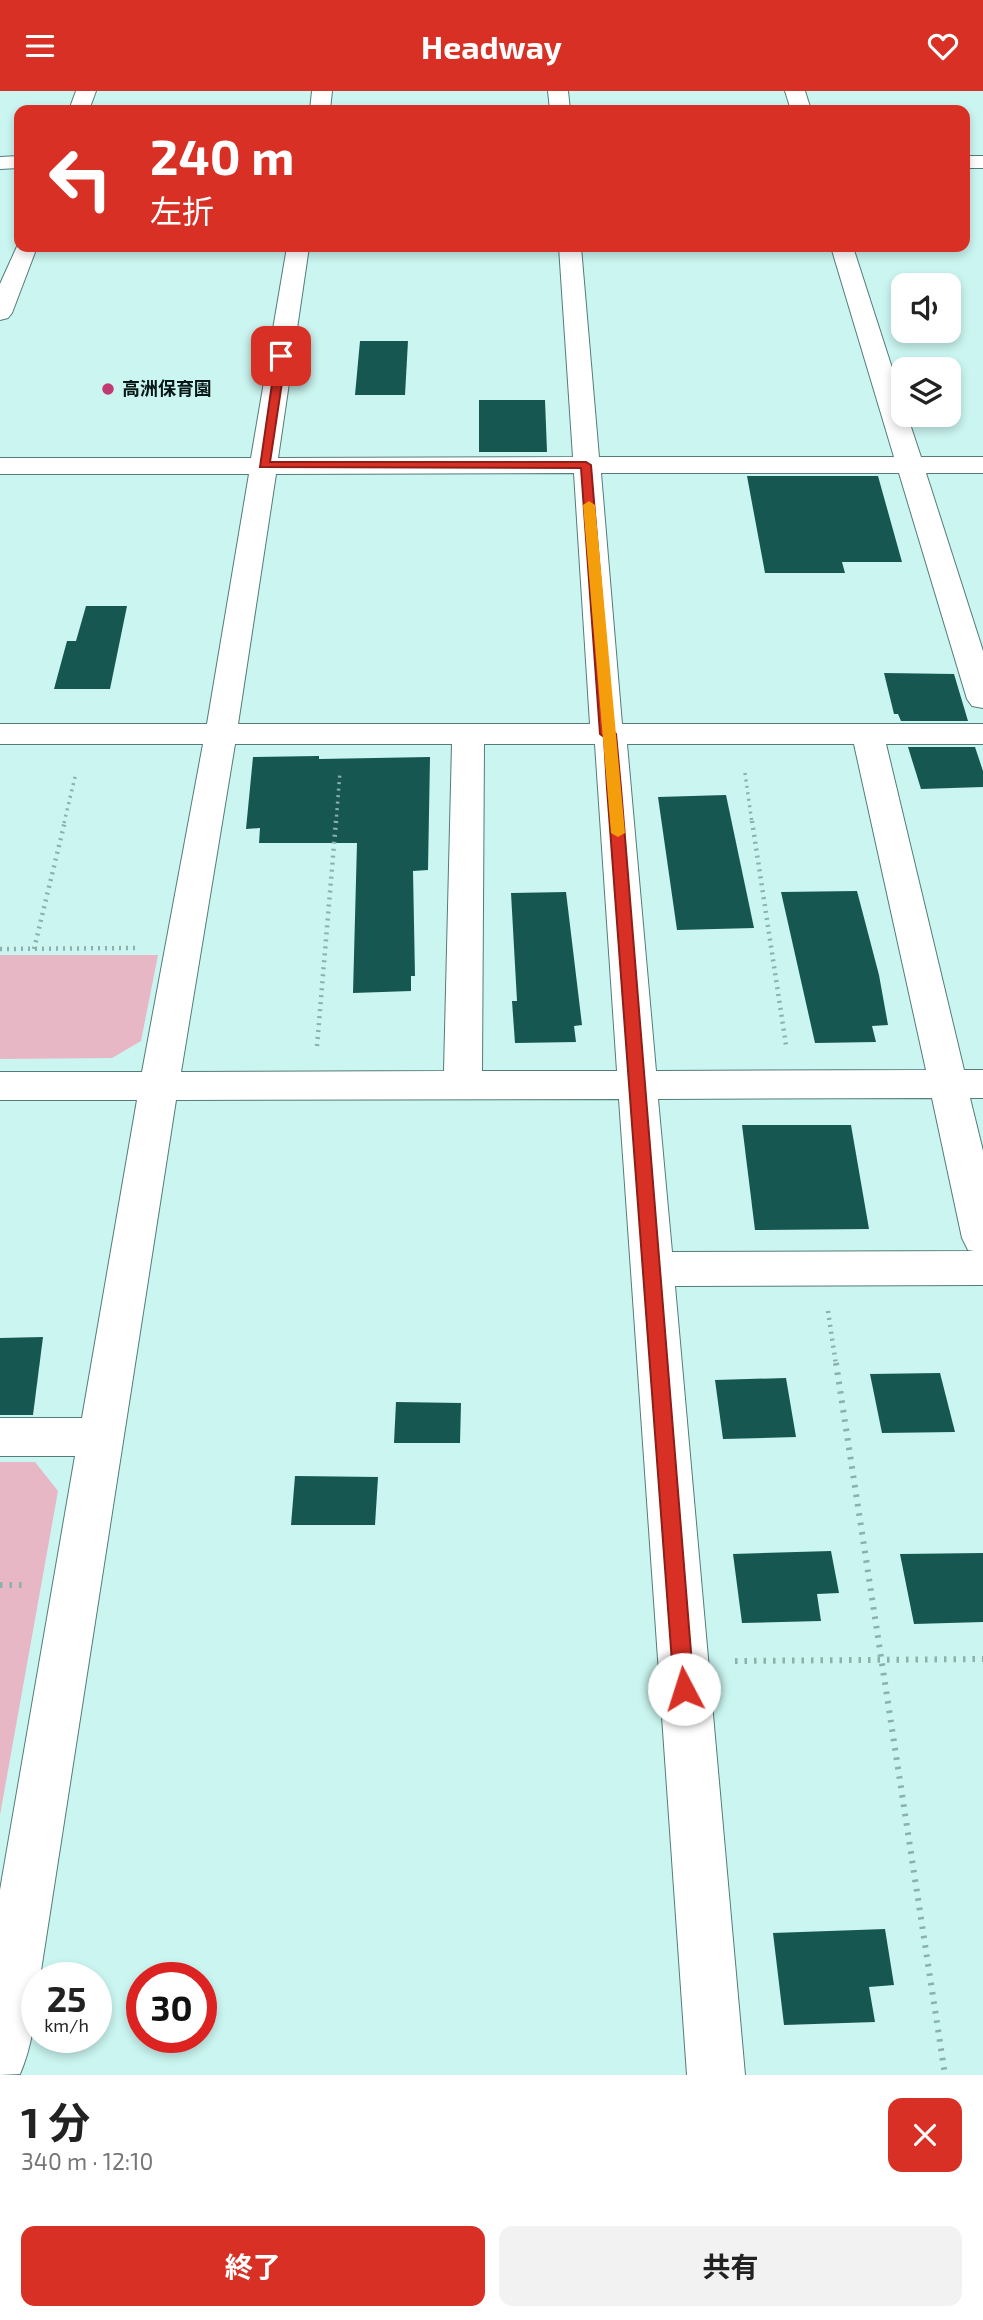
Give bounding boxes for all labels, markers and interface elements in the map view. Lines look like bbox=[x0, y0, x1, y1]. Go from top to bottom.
icon: menu bbox=[21, 27, 59, 65]
text: Headway bbox=[421, 27, 562, 65]
icon: heart bbox=[924, 27, 962, 65]
text: 240 m bbox=[150, 126, 294, 185]
icon: left bbox=[35, 133, 126, 224]
text: 左折 bbox=[150, 191, 214, 229]
map controls bbox=[891, 273, 961, 427]
button: sound bbox=[891, 273, 961, 343]
pin bbox=[251, 326, 311, 386]
icon: arrive bbox=[262, 337, 300, 375]
button: layers bbox=[891, 357, 961, 427]
place label: 高洲保育園 bbox=[122, 377, 212, 399]
marker: 高洲保育園 bbox=[100, 381, 116, 397]
position arrow bbox=[647, 1652, 721, 1726]
speed limit sign: 30 bbox=[126, 1962, 217, 2053]
text: 25 bbox=[47, 1977, 86, 2019]
text: km/h bbox=[44, 2014, 89, 2036]
text: 1 分 bbox=[21, 2096, 90, 2146]
button: close bbox=[888, 2098, 962, 2172]
text: 340 m · 12:10 bbox=[21, 2147, 153, 2175]
button: 終了 bbox=[21, 2226, 485, 2306]
button: 共有 bbox=[499, 2226, 962, 2306]

